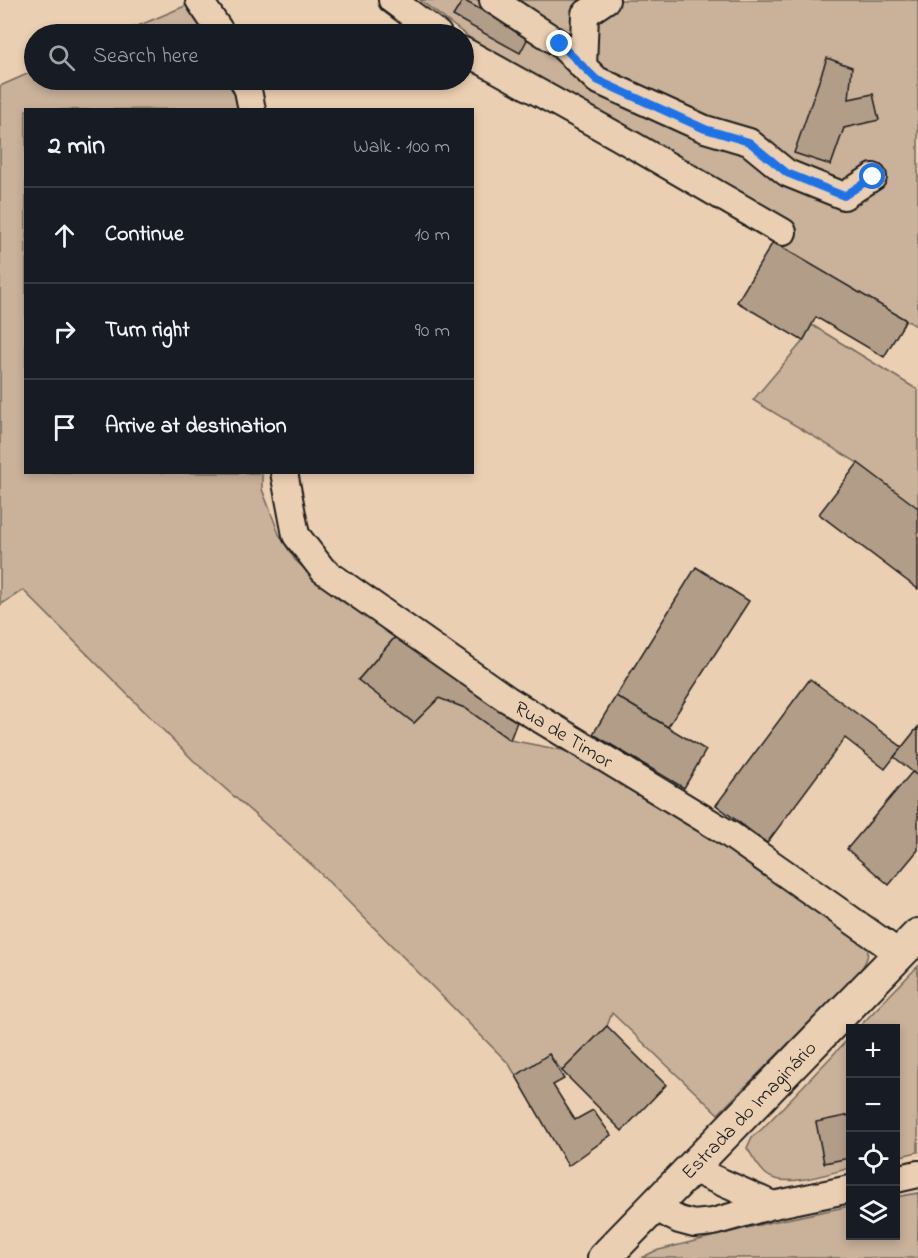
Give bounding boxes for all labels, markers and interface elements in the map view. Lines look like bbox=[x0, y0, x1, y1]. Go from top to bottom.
search box bbox=[24, 24, 474, 90]
route end bbox=[546, 30, 572, 56]
icon: search bbox=[45, 41, 78, 74]
text: Search here bbox=[93, 41, 198, 73]
text: 2 min bbox=[48, 128, 105, 166]
text: Walk · 100 m bbox=[353, 133, 450, 162]
route start bbox=[859, 163, 885, 189]
icon: ahead bbox=[48, 219, 81, 252]
text: Continue bbox=[105, 219, 184, 251]
text: 10 m bbox=[414, 221, 450, 250]
icon: right bbox=[48, 315, 81, 348]
text: Turn right bbox=[105, 315, 190, 347]
text: 90 m bbox=[415, 317, 450, 346]
icon: arrive bbox=[48, 411, 81, 444]
text: Arrive at destination bbox=[105, 411, 287, 443]
street label: Rua de Timor bbox=[508, 695, 618, 777]
map controls bbox=[846, 1024, 900, 1240]
button: + bbox=[846, 1024, 900, 1078]
street label: Estrada do Imaginário bbox=[676, 1035, 824, 1187]
button: − bbox=[846, 1078, 900, 1132]
button: locate bbox=[846, 1132, 900, 1186]
button: layers bbox=[846, 1186, 900, 1240]

